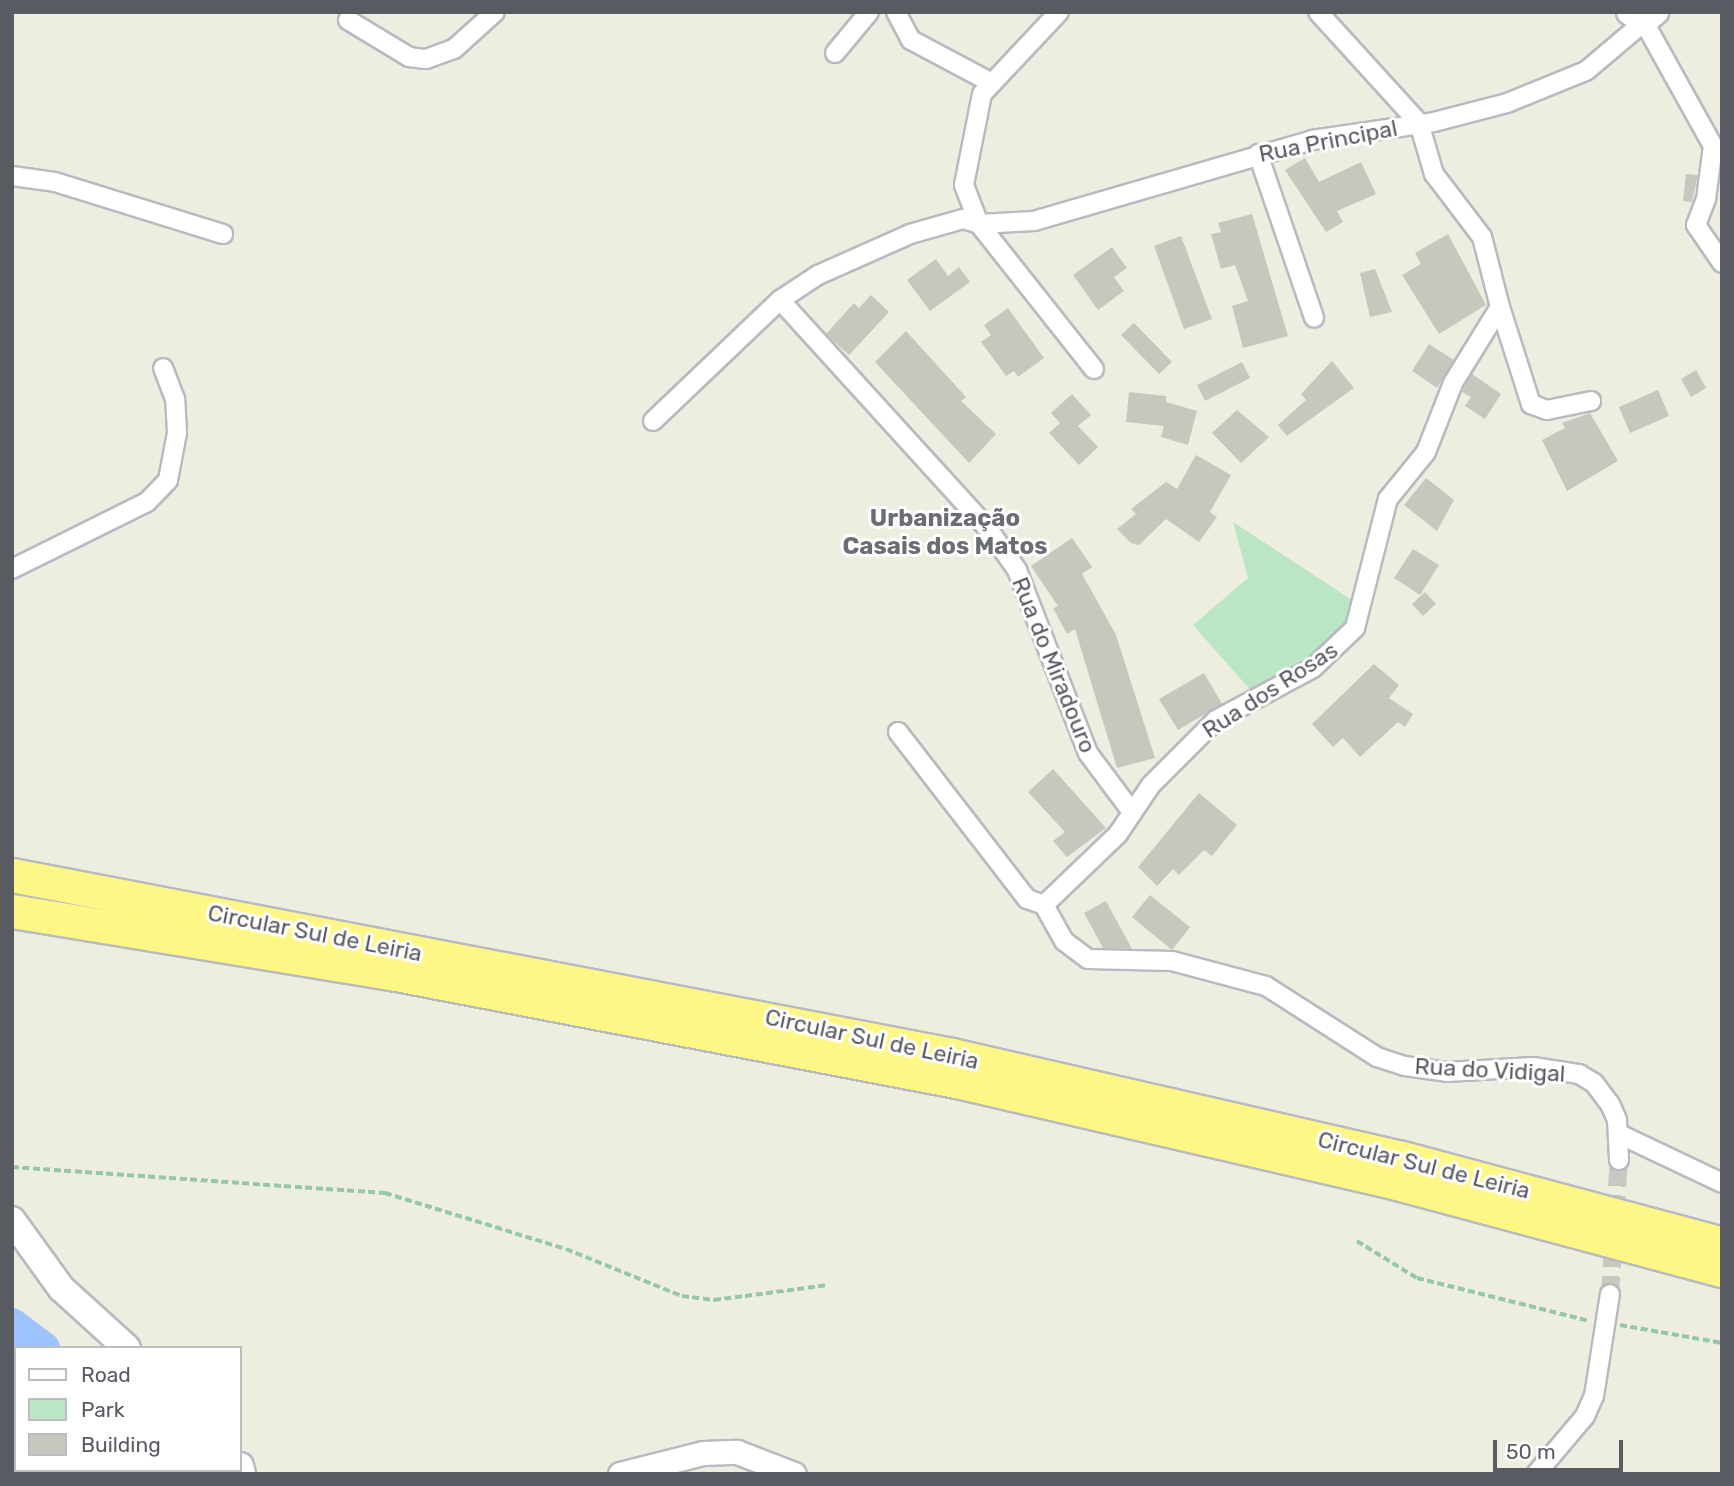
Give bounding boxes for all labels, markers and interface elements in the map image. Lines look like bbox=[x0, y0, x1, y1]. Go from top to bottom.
street label: Rua Principal bbox=[1256, 114, 1400, 168]
district label: Urbanização Casais dos Matos bbox=[843, 505, 1047, 561]
street label: Rua do Miradouro bbox=[1006, 573, 1102, 757]
street label: Rua dos Rosas bbox=[1197, 636, 1343, 744]
street label: Circular Sul de Leiria bbox=[205, 899, 425, 967]
street label: Circular Sul de Leiria bbox=[762, 1003, 982, 1075]
street label: Rua do Vidigal bbox=[1414, 1052, 1566, 1088]
street label: Circular Sul de Leiria bbox=[1315, 1125, 1533, 1205]
legend bbox=[14, 1346, 242, 1472]
text: Road bbox=[81, 1362, 131, 1387]
text: Park bbox=[81, 1397, 125, 1422]
scale bar bbox=[1496, 1426, 1626, 1470]
text: Building bbox=[81, 1432, 161, 1457]
text: 50 m bbox=[1506, 1439, 1556, 1464]

